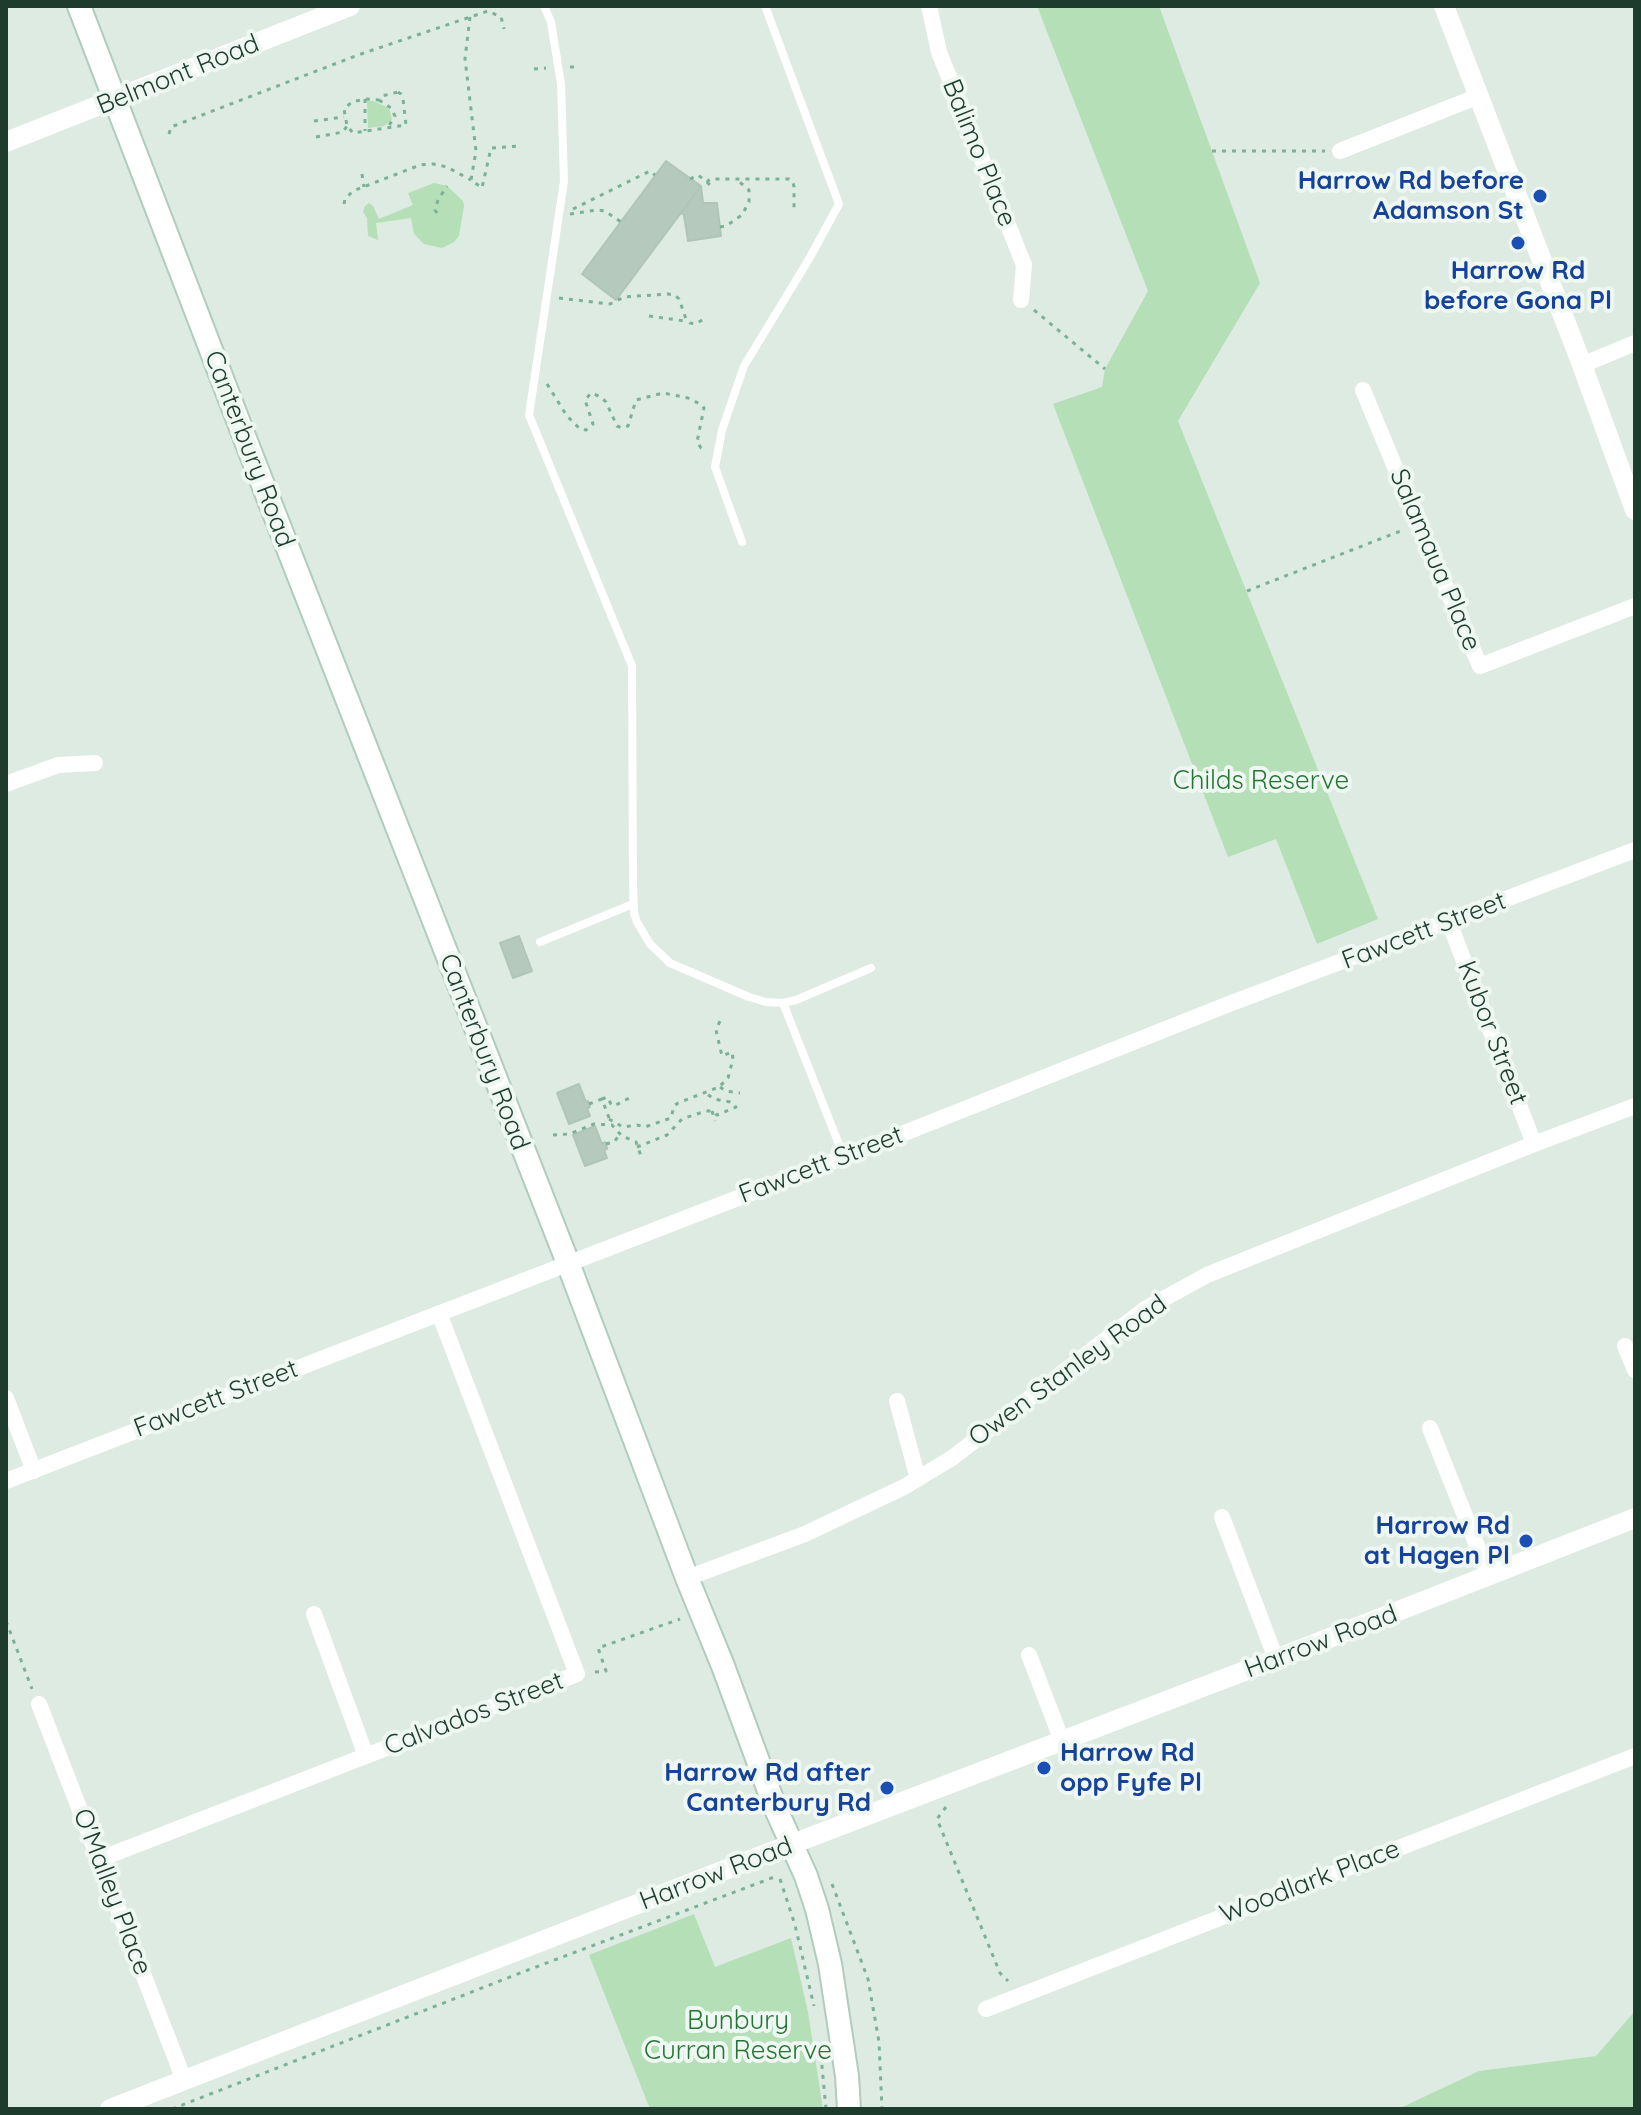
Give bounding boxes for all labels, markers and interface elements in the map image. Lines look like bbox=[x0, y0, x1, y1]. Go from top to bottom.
street label: Belmont Road bbox=[92, 28, 264, 122]
street label: Balimo Place bbox=[935, 75, 1023, 231]
place label: Harrow Rd before Adamson St bbox=[1298, 165, 1524, 226]
marker: Harrow Rd before Adamson St bbox=[1531, 187, 1549, 205]
marker: Harrow Rd before Gona Pl bbox=[1509, 234, 1527, 252]
place label: Harrow Rd before Gona Pl bbox=[1424, 255, 1612, 316]
street label: Canterbury Road bbox=[197, 346, 301, 552]
street label: Salamaua Place bbox=[1383, 464, 1487, 656]
park label: Childs Reserve bbox=[1173, 765, 1349, 797]
street label: Fawcett Street bbox=[1338, 885, 1510, 977]
street label: Canterbury Road bbox=[432, 949, 536, 1155]
street label: Kubor Street bbox=[1450, 957, 1534, 1109]
street label: Fawcett Street bbox=[735, 1119, 907, 1211]
street label: Owen Stanley Road bbox=[963, 1289, 1173, 1453]
street label: Fawcett Street bbox=[130, 1353, 302, 1445]
place label: Harrow Rd at Hagen Pl bbox=[1364, 1510, 1510, 1572]
marker: Harrow Rd at Hagen Pl bbox=[1517, 1532, 1535, 1550]
street label: Harrow Road bbox=[1240, 1599, 1402, 1685]
street label: Calvados Street bbox=[380, 1666, 568, 1762]
place label: Harrow Rd opp Fyfe Pl bbox=[1060, 1737, 1202, 1798]
place label: Harrow Rd after Canterbury Rd bbox=[664, 1757, 871, 1818]
marker: Harrow Rd opp Fyfe Pl bbox=[1035, 1759, 1053, 1777]
marker: Harrow Rd after Canterbury Rd bbox=[878, 1779, 896, 1797]
street label: O'Malley Place bbox=[66, 1804, 158, 1980]
street label: Harrow Road bbox=[635, 1831, 797, 1917]
street label: Woodlark Place bbox=[1216, 1833, 1404, 1931]
park label: Bunbury Curran Reserve bbox=[644, 2005, 832, 2066]

